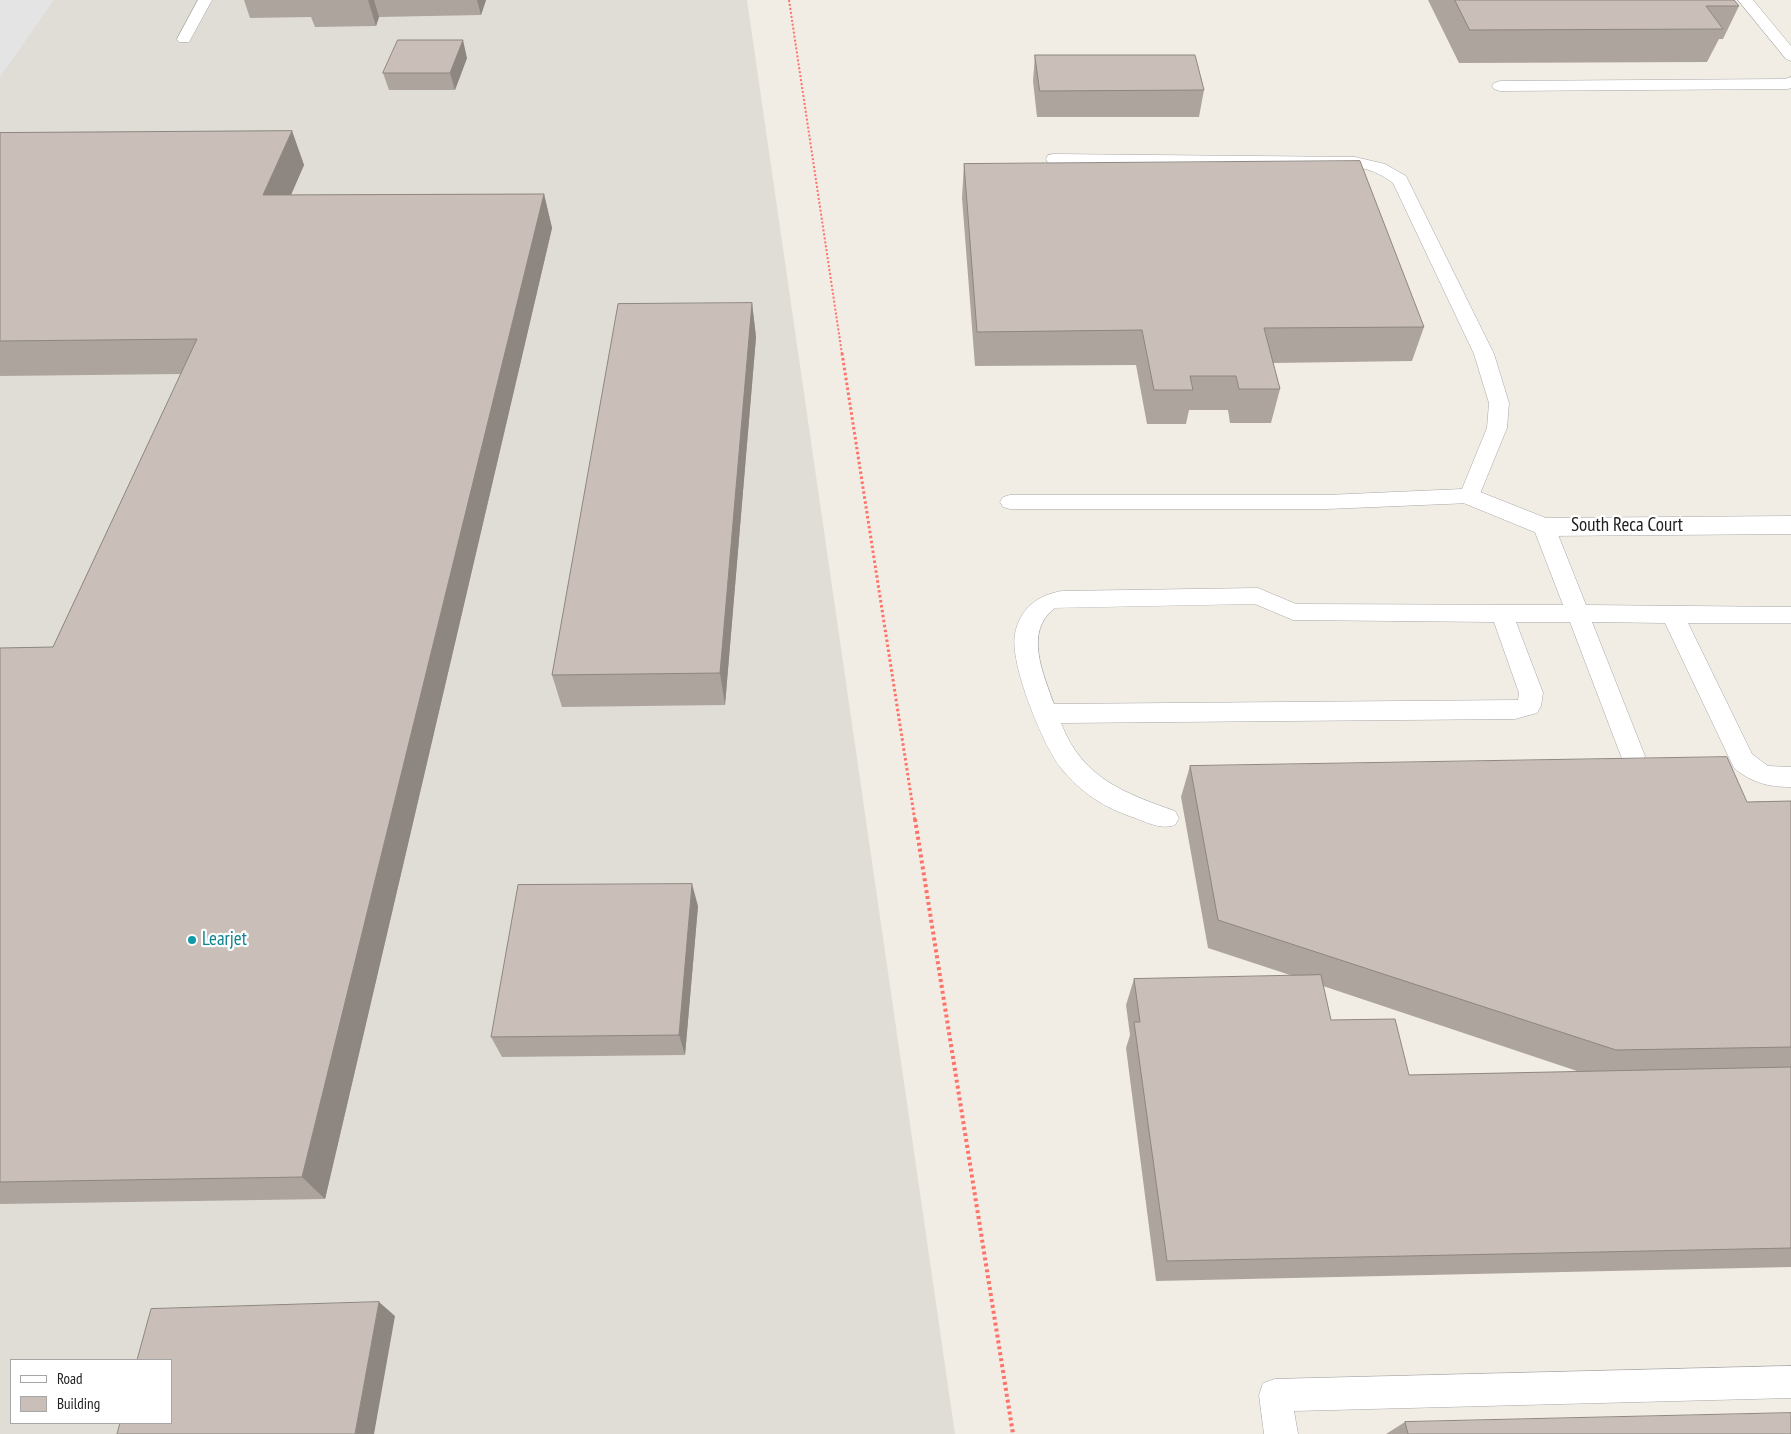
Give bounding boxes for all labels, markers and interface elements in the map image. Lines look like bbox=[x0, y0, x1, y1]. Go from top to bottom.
street label: South Reca Court bbox=[1571, 515, 1683, 537]
place label: Learjet bbox=[202, 929, 247, 951]
marker: Learjet bbox=[186, 934, 198, 946]
legend bbox=[10, 1359, 172, 1424]
text: Road bbox=[57, 1369, 83, 1388]
text: Building bbox=[57, 1394, 100, 1413]

